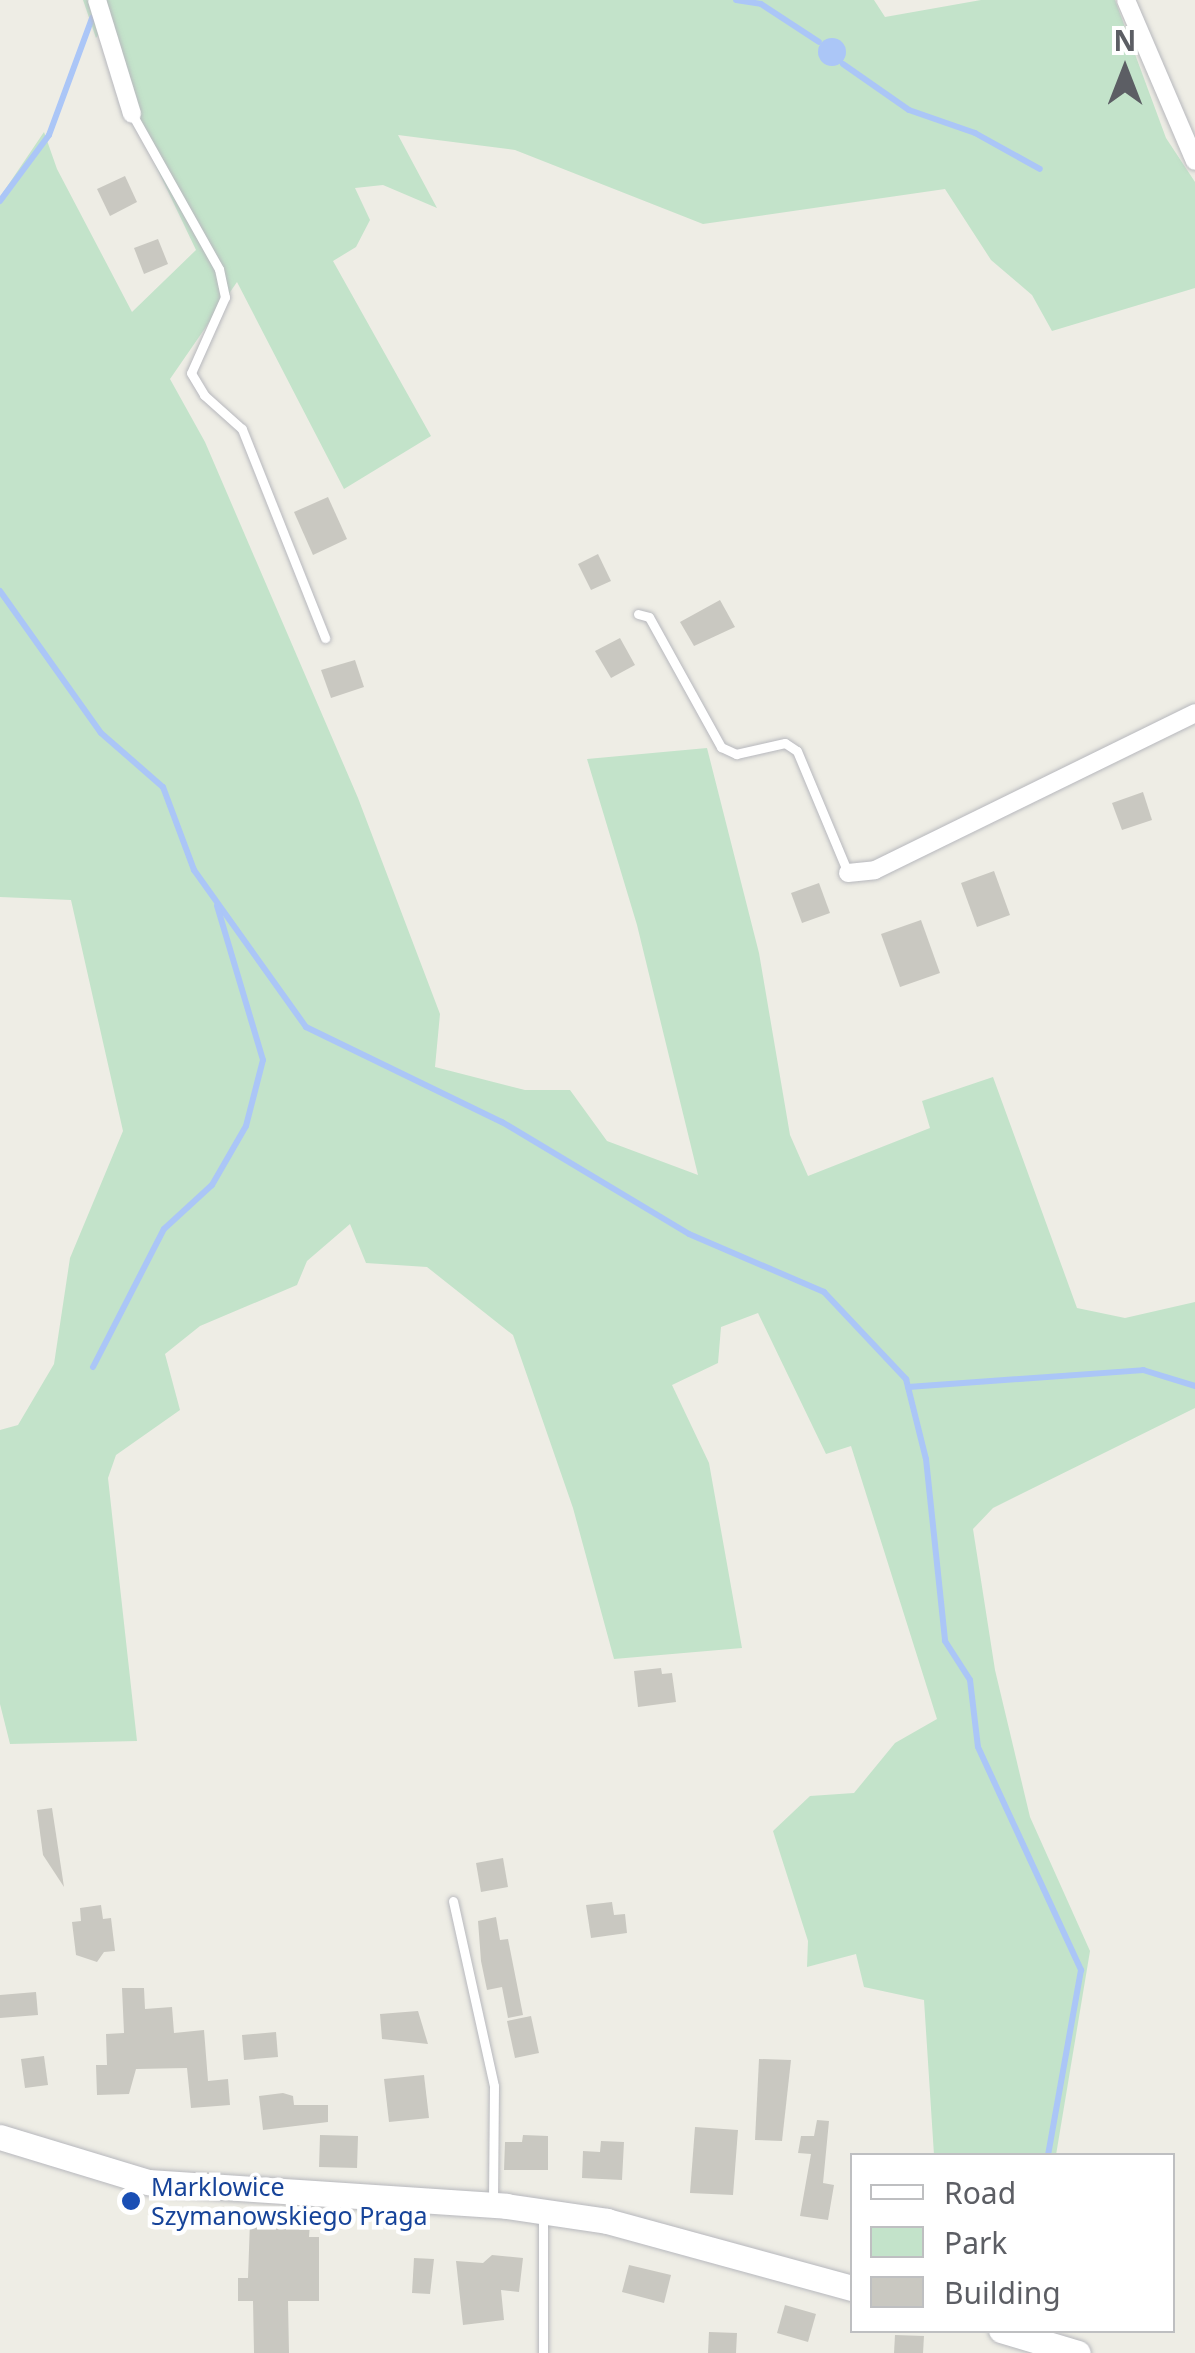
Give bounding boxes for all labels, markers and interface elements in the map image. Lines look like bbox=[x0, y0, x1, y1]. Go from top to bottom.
north arrow bbox=[1075, 20, 1175, 120]
text: N bbox=[1114, 21, 1136, 59]
legend bbox=[850, 2153, 1175, 2333]
place label: Marklowice Szymanowskiego Praga bbox=[151, 2172, 428, 2231]
text: Road bbox=[944, 2172, 1016, 2213]
marker: Marklowice Szymanowskiego Praga bbox=[120, 2190, 142, 2212]
text: Park bbox=[944, 2222, 1007, 2263]
text: Building bbox=[944, 2272, 1061, 2313]

